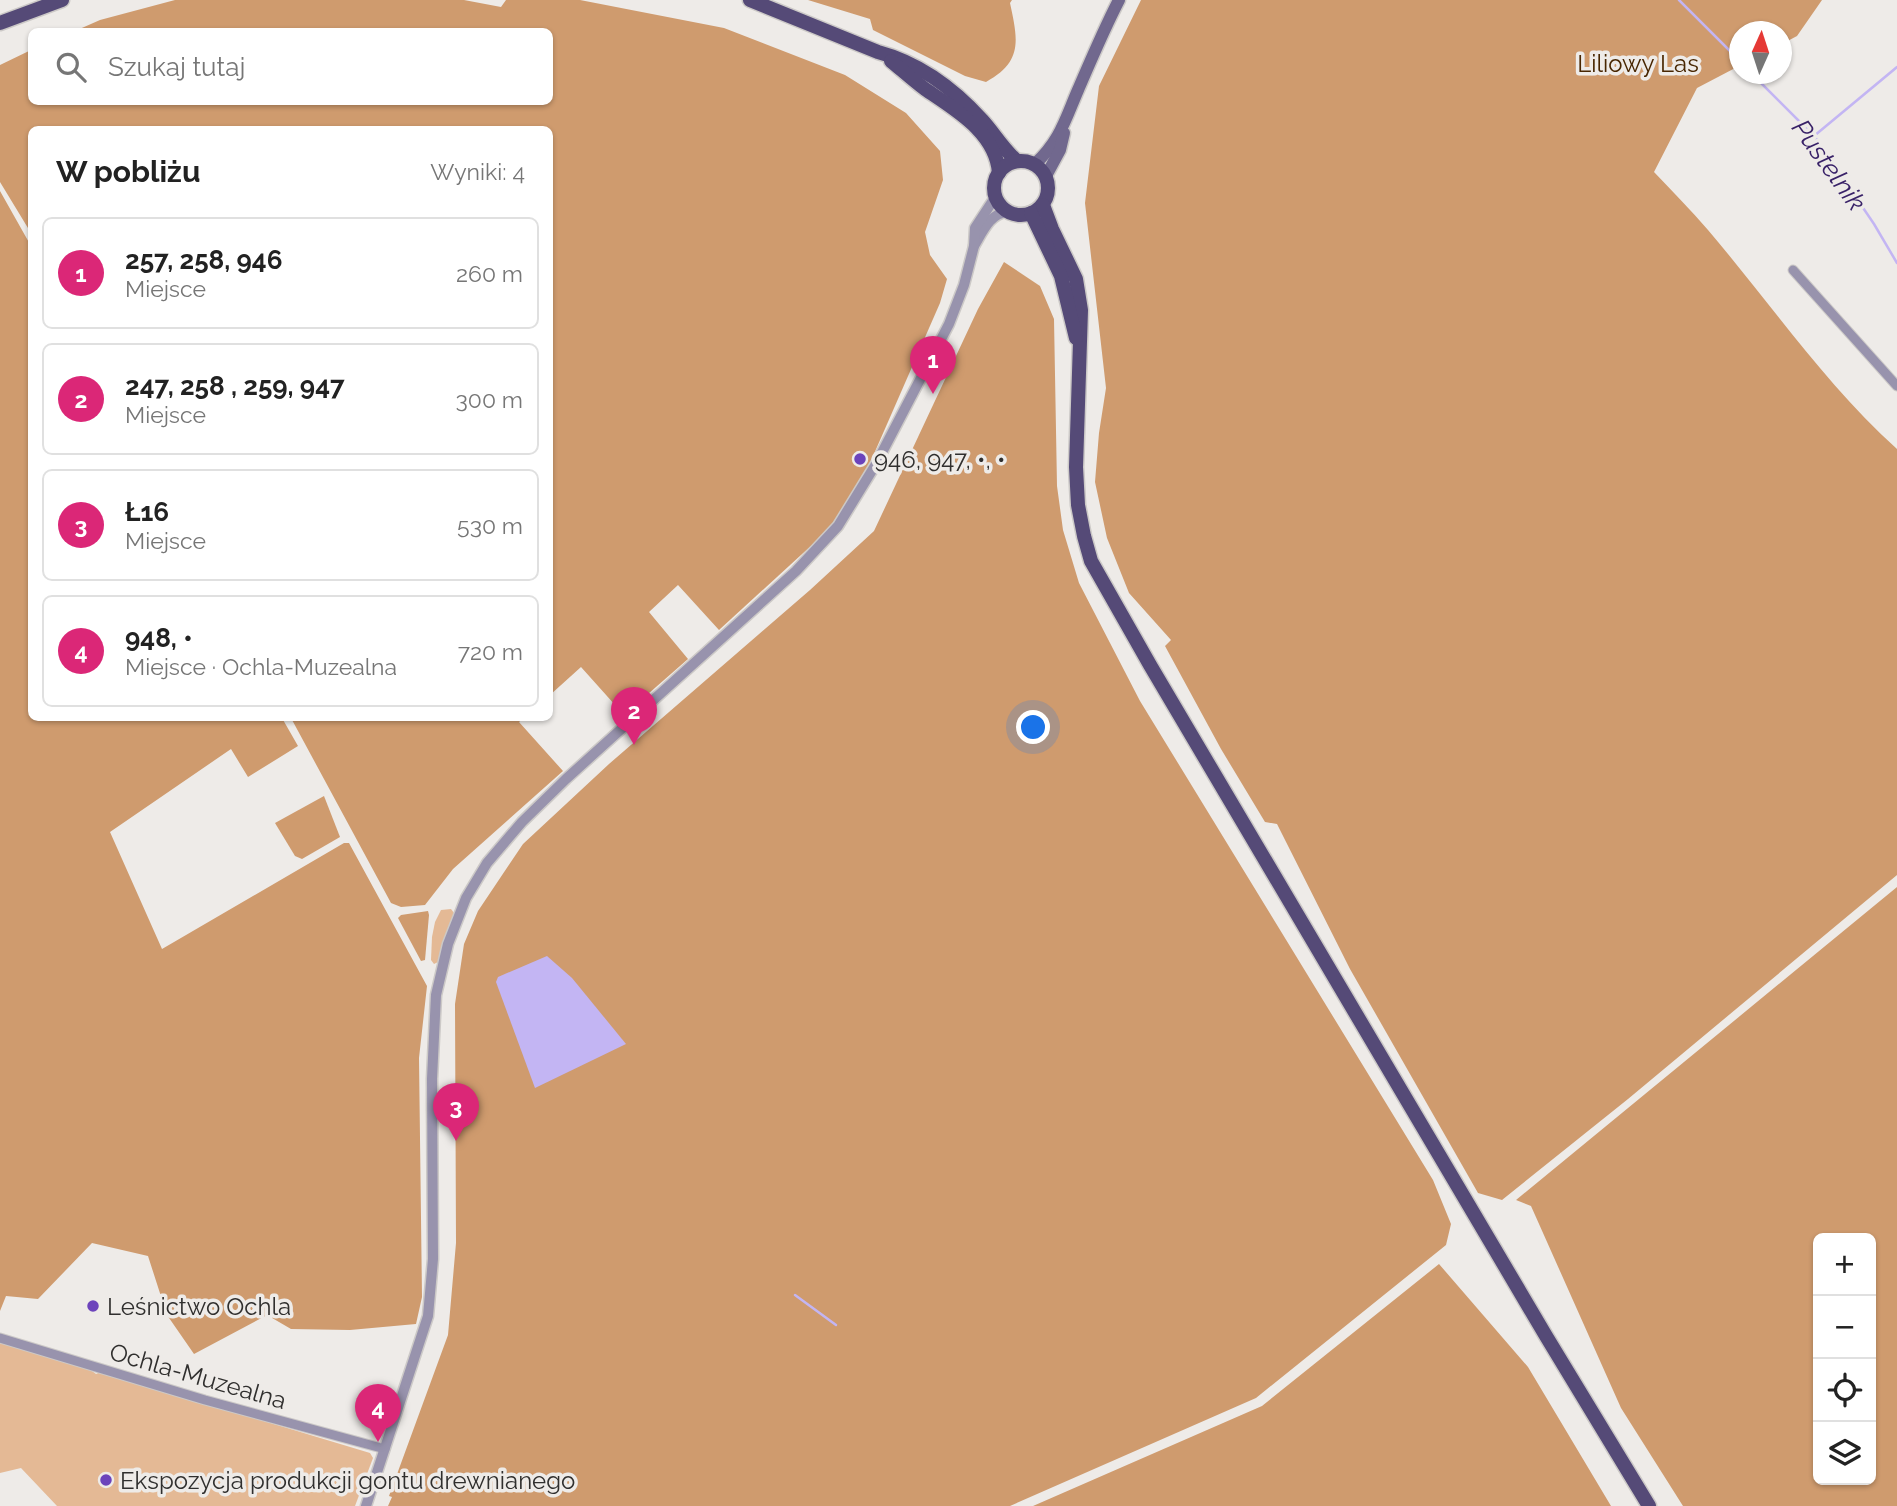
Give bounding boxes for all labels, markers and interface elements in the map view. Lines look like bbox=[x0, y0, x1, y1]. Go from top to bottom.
north arrow bbox=[1729, 21, 1792, 84]
search box bbox=[28, 28, 553, 105]
icon: search bbox=[52, 48, 90, 86]
park label: Liliowy Las bbox=[1577, 49, 1699, 78]
text: Szukaj tutaj bbox=[108, 52, 245, 82]
water label: Pustelnik bbox=[1786, 114, 1872, 217]
text: W pobliżu bbox=[56, 154, 200, 189]
text: Wyniki: 4 bbox=[430, 158, 525, 185]
text: 257, 258, 946 bbox=[125, 245, 282, 275]
text: 1 bbox=[75, 260, 87, 287]
text: 260 m bbox=[456, 260, 523, 287]
text: Miejsce bbox=[125, 275, 206, 302]
pin: 1 bbox=[910, 336, 956, 394]
text: 247, 258 , 259, 947 bbox=[125, 371, 345, 401]
text: 2 bbox=[75, 386, 87, 413]
text: 300 m bbox=[456, 386, 523, 413]
text: Miejsce bbox=[125, 401, 206, 428]
place label: 946, 947, •, • bbox=[874, 445, 1005, 474]
marker: 946, 947, •, • bbox=[852, 451, 868, 467]
text: Ł16 bbox=[125, 497, 169, 527]
text: 3 bbox=[75, 512, 87, 539]
text: 530 m bbox=[457, 512, 523, 539]
text: Miejsce bbox=[125, 527, 206, 554]
text: 948, • bbox=[125, 623, 193, 653]
text: 4 bbox=[74, 638, 88, 665]
text: 720 m bbox=[458, 638, 523, 665]
text: Miejsce · Ochla-Muzealna bbox=[125, 653, 397, 680]
pin: 2 bbox=[611, 687, 657, 745]
your location bbox=[1016, 710, 1050, 744]
pin: 3 bbox=[433, 1083, 479, 1141]
map controls bbox=[1813, 1233, 1876, 1485]
button: + bbox=[1813, 1233, 1876, 1296]
place label: Leśnictwo Ochla bbox=[107, 1292, 291, 1321]
button: − bbox=[1813, 1296, 1876, 1359]
marker: Leśnictwo Ochla bbox=[85, 1298, 101, 1314]
street label: Ochla-Muzealna bbox=[106, 1337, 290, 1415]
button: locate bbox=[1813, 1359, 1876, 1422]
pin: 4 bbox=[355, 1384, 401, 1442]
button: layers bbox=[1813, 1422, 1876, 1485]
place label: Ekspozycja produkcji gontu drewnianego bbox=[120, 1466, 575, 1495]
marker: Ekspozycja produkcji gontu drewnianego bbox=[98, 1472, 114, 1488]

